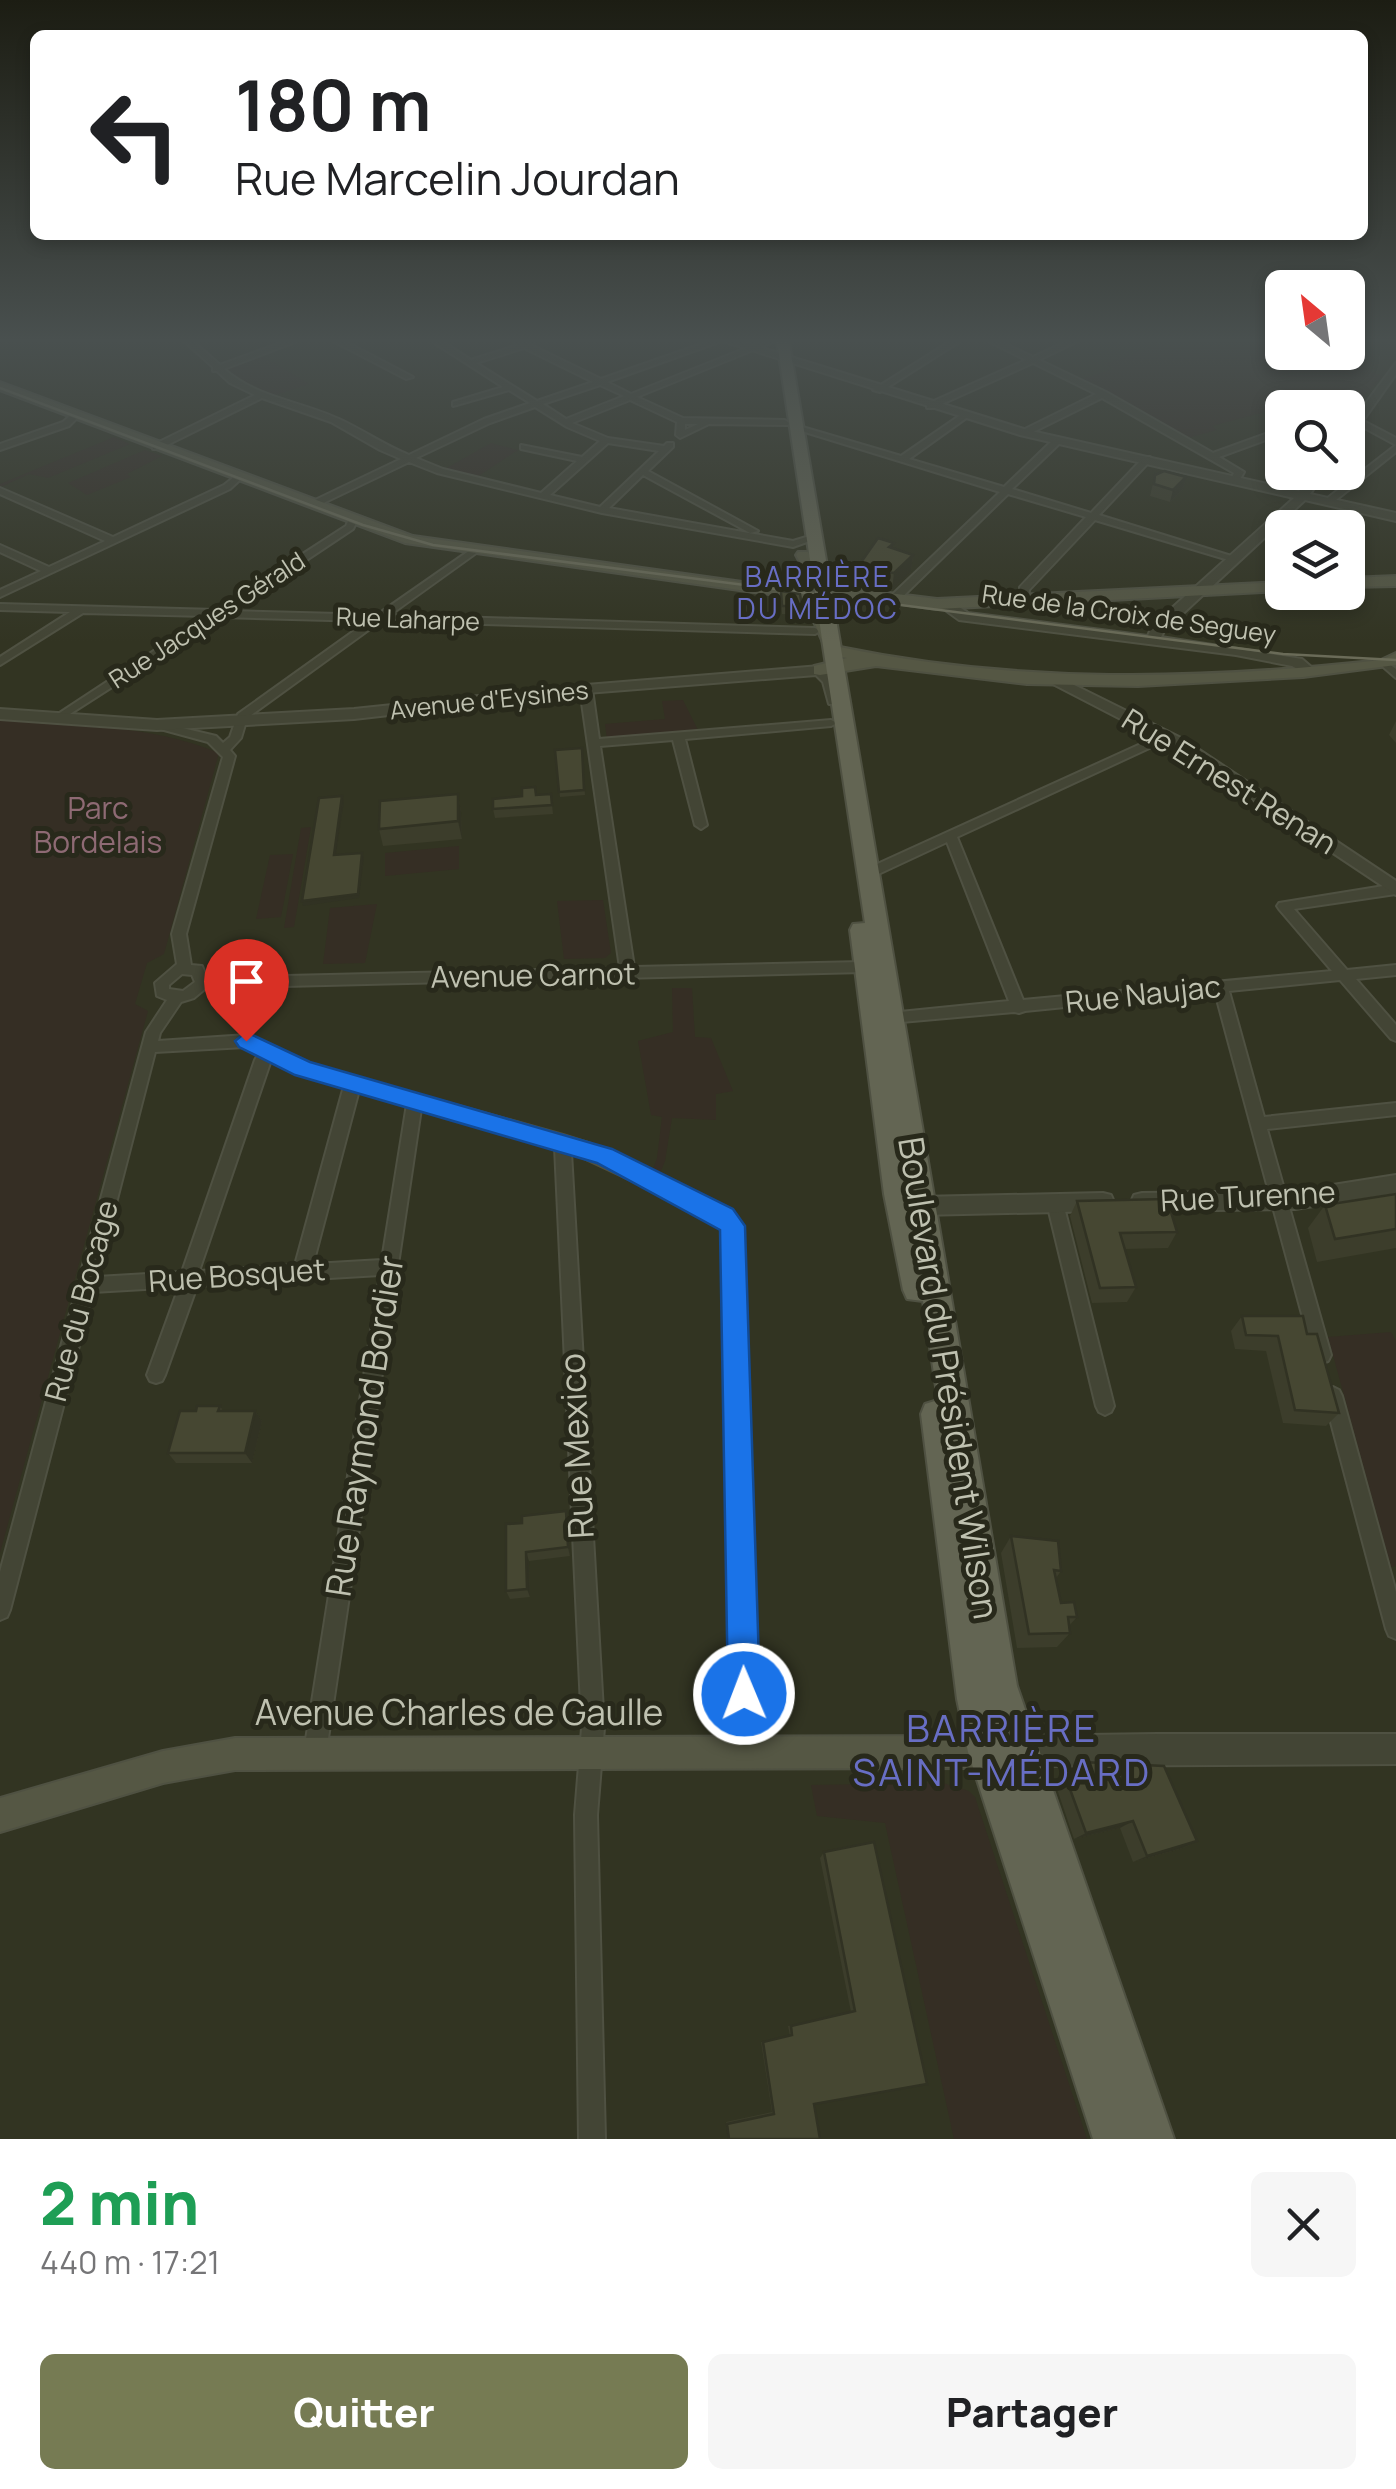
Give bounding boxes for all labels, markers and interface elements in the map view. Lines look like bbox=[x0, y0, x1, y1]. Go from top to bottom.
text: 180 m bbox=[235, 56, 432, 152]
icon: left bbox=[70, 70, 200, 200]
text: Rue Marcelin Jourdan bbox=[235, 147, 680, 209]
north arrow bbox=[1265, 270, 1365, 370]
map controls bbox=[1265, 270, 1365, 610]
button: search bbox=[1265, 390, 1365, 490]
button: layers bbox=[1265, 510, 1365, 610]
street label: Rue Jacques Gérald bbox=[102, 543, 312, 696]
district label: BARRIÈRE DU MÉDOC bbox=[737, 557, 899, 627]
street label: Rue de la Croix de Seguey bbox=[980, 576, 1278, 651]
street label: Rue Laharpe bbox=[335, 598, 481, 639]
street label: Avenue d'Eysines bbox=[388, 672, 590, 727]
street label: Rue Ernest Renan bbox=[1115, 698, 1345, 863]
park label: Parc Bordelais bbox=[34, 787, 162, 862]
pin bbox=[204, 939, 289, 1042]
street label: Avenue Carnot bbox=[430, 952, 636, 997]
icon: arrive bbox=[219, 954, 274, 1009]
street label: Rue Naujac bbox=[1063, 965, 1223, 1022]
street label: Boulevard du Président Wilson bbox=[887, 1134, 1011, 1622]
street label: Rue Turenne bbox=[1159, 1170, 1336, 1221]
street label: Rue du Bocage bbox=[34, 1196, 127, 1406]
street label: Rue Bosquet bbox=[147, 1248, 327, 1301]
street label: Rue Raymond Bordier bbox=[313, 1252, 415, 1600]
street label: Rue Mexico bbox=[547, 1352, 605, 1540]
position arrow bbox=[692, 1642, 796, 1746]
street label: Avenue Charles de Gaulle bbox=[255, 1688, 663, 1736]
district label: BARRIÈRE SAINT-MÉDARD bbox=[852, 1701, 1152, 1797]
text: 2 min bbox=[40, 2161, 199, 2243]
button: close bbox=[1251, 2172, 1356, 2277]
text: 440 m · 17:21 bbox=[40, 2240, 220, 2284]
button: Quitter bbox=[40, 2354, 688, 2469]
button: Partager bbox=[708, 2354, 1356, 2469]

